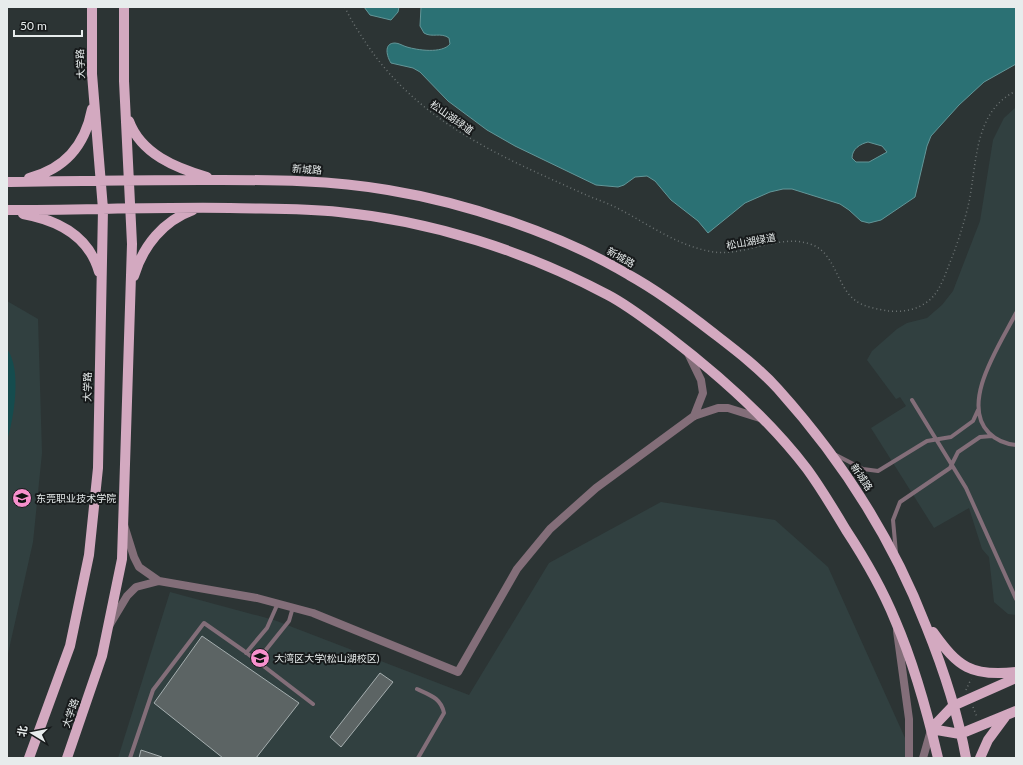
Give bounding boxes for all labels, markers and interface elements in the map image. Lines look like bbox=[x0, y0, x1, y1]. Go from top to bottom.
scale bar bbox=[14, 12, 82, 38]
text: 50 m bbox=[20, 18, 47, 33]
street label: 大学路 bbox=[73, 49, 87, 79]
street label: 松山湖绿道 bbox=[428, 98, 476, 136]
street label: 新城路 bbox=[292, 162, 322, 176]
street label: 松山湖绿道 bbox=[725, 231, 777, 251]
street label: 新城路 bbox=[605, 244, 637, 270]
street label: 大学路 bbox=[81, 372, 93, 402]
street label: 新城路 bbox=[849, 461, 875, 493]
school or university icon: 东莞职业技术学院 bbox=[11, 487, 33, 509]
place label: 东莞职业技术学院 bbox=[36, 492, 116, 504]
school or university icon: 大湾区大学(松山湖校区) bbox=[249, 647, 271, 669]
place label: 大湾区大学(松山湖校区) bbox=[274, 652, 380, 664]
street label: 大学路 bbox=[59, 697, 81, 729]
north arrow bbox=[12, 713, 52, 753]
text: 北 bbox=[14, 725, 29, 738]

